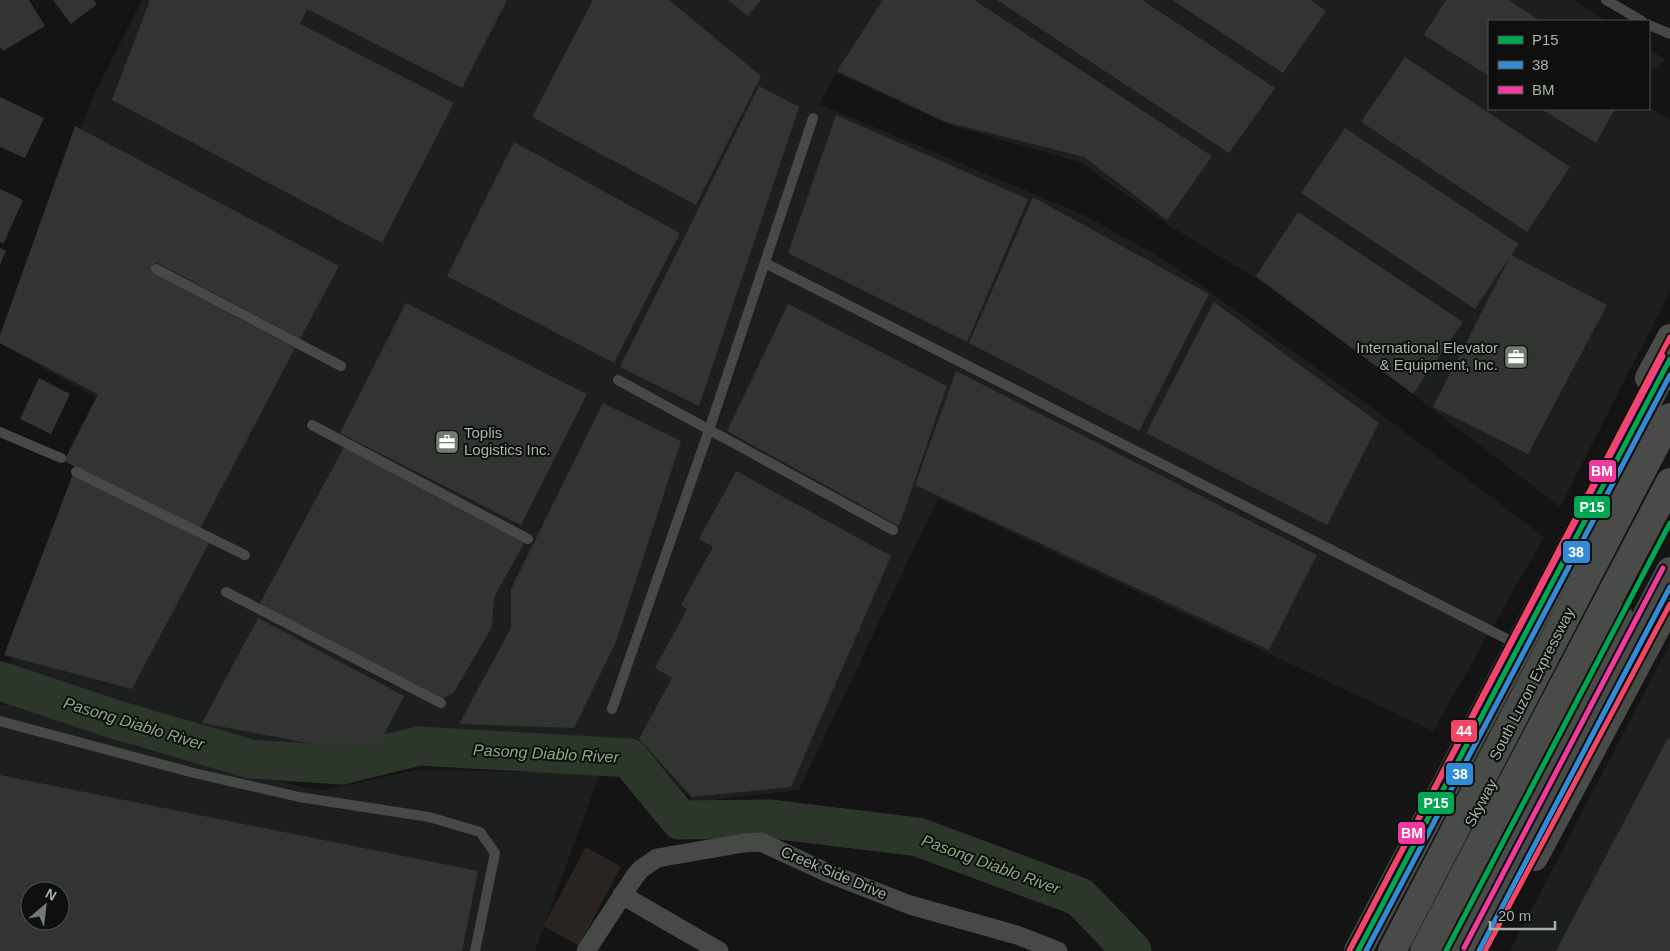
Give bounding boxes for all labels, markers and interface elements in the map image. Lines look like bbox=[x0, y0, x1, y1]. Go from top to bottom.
legend bbox=[1488, 20, 1650, 110]
text: P15 bbox=[1532, 31, 1559, 48]
text: 38 bbox=[1532, 56, 1549, 73]
text: BM bbox=[1532, 81, 1555, 98]
place label: International Elevator & Equipment, Inc. bbox=[1356, 339, 1498, 373]
office icon: International Elevator & Equipment, Inc. bbox=[1503, 344, 1529, 370]
place label: Toplis Logistics Inc. bbox=[464, 424, 551, 458]
office icon: Toplis Logistics Inc. bbox=[434, 429, 460, 455]
line badge: BM bbox=[1588, 459, 1617, 483]
text: BM bbox=[1591, 463, 1613, 479]
line badge: P15 bbox=[1573, 495, 1611, 519]
text: P15 bbox=[1580, 499, 1605, 515]
line badge: 38 bbox=[1562, 540, 1591, 564]
text: 38 bbox=[1568, 544, 1584, 560]
street label: South Luzon Expressway bbox=[1486, 604, 1578, 763]
water label: Pasong Diablo River bbox=[62, 694, 207, 753]
line badge: 44 bbox=[1450, 719, 1478, 743]
text: 44 bbox=[1456, 723, 1472, 739]
water label: Pasong Diablo River bbox=[473, 741, 620, 766]
line badge: 38 bbox=[1445, 762, 1474, 786]
text: 38 bbox=[1452, 766, 1468, 782]
street label: Skyway bbox=[1461, 776, 1500, 830]
line badge: P15 bbox=[1417, 791, 1455, 815]
text: P15 bbox=[1424, 795, 1449, 811]
line badge: BM bbox=[1397, 821, 1426, 845]
text: BM bbox=[1401, 825, 1423, 841]
water label: Pasong Diablo River bbox=[919, 832, 1063, 898]
street label: Creek Side Drive bbox=[779, 843, 890, 903]
north arrow bbox=[20, 881, 70, 931]
text: N bbox=[43, 885, 59, 904]
scale bar bbox=[1490, 898, 1555, 930]
text: 20 m bbox=[1498, 907, 1531, 924]

